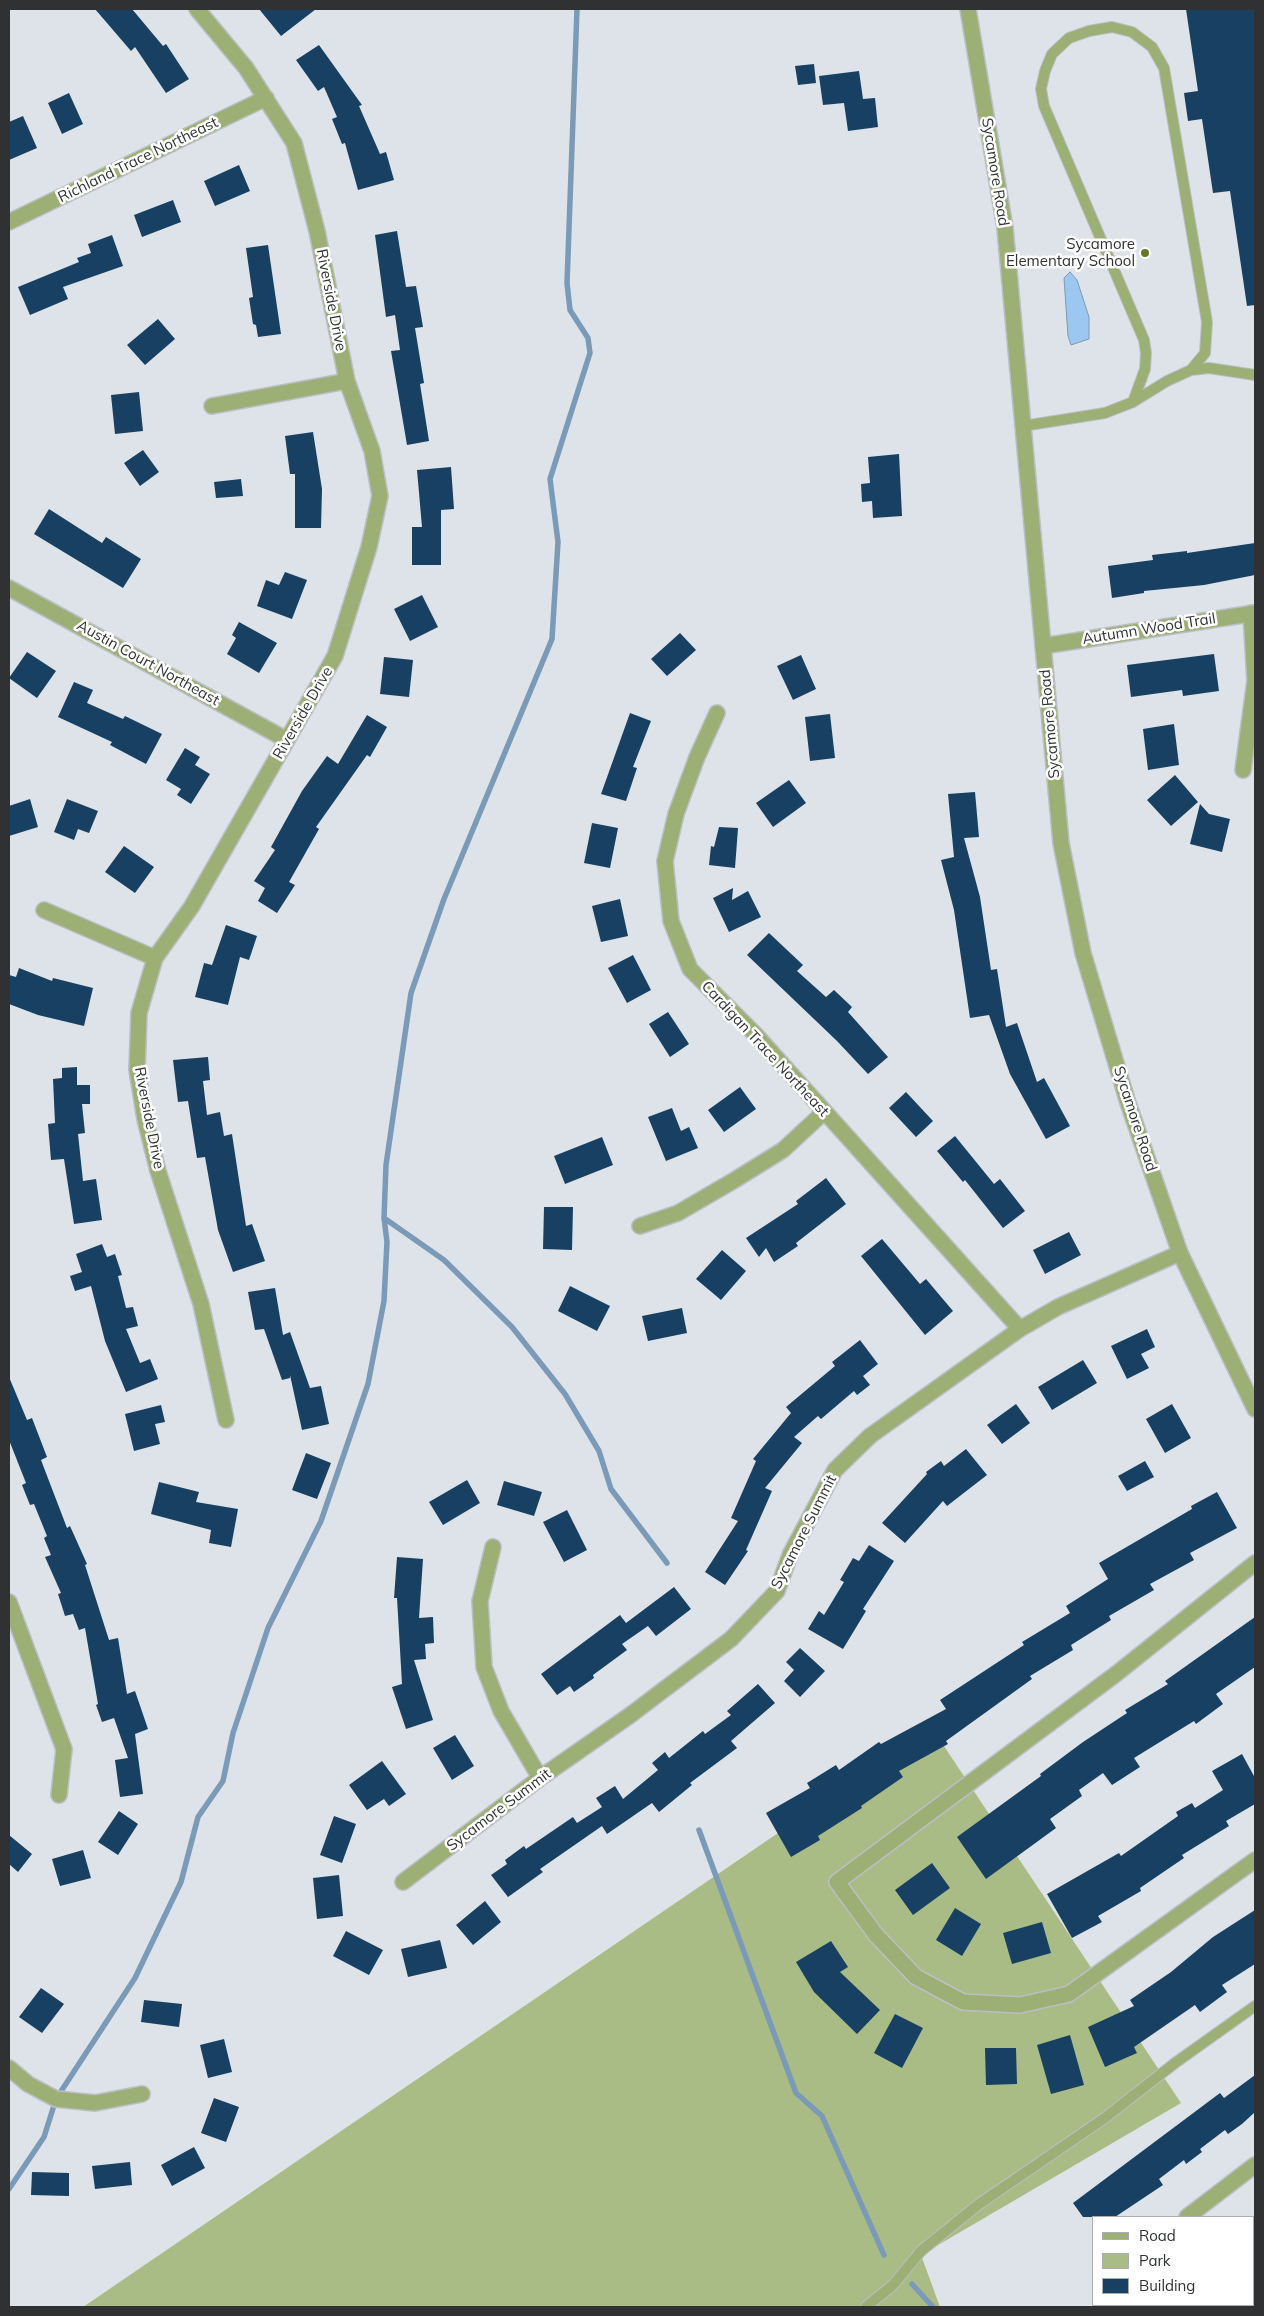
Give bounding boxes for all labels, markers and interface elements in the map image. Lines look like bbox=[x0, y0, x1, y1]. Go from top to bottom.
street label: Richland Trace Northeast bbox=[55, 113, 221, 207]
street label: Sycamore Road bbox=[978, 117, 1012, 227]
place label: Sycamore Elementary School bbox=[1006, 235, 1135, 270]
street label: Riverside Drive bbox=[312, 247, 350, 353]
marker: Sycamore Elementary School bbox=[1139, 247, 1151, 259]
street label: Autumn Wood Trail bbox=[1081, 610, 1217, 648]
street label: Austin Court Northeast bbox=[74, 616, 222, 710]
street label: Riverside Drive bbox=[269, 664, 337, 762]
street label: Sycamore Road bbox=[1036, 669, 1064, 779]
street label: Cardigan Trace Northeast bbox=[697, 978, 833, 1120]
street label: Sycamore Road bbox=[1110, 1064, 1160, 1174]
street label: Riverside Drive bbox=[130, 1065, 168, 1171]
street label: Sycamore Summit bbox=[767, 1472, 841, 1592]
street label: Sycamore Summit bbox=[443, 1765, 555, 1855]
legend bbox=[1092, 2216, 1254, 2306]
text: Road bbox=[1139, 2226, 1176, 2245]
text: Park bbox=[1139, 2251, 1171, 2270]
text: Building bbox=[1139, 2276, 1195, 2295]

